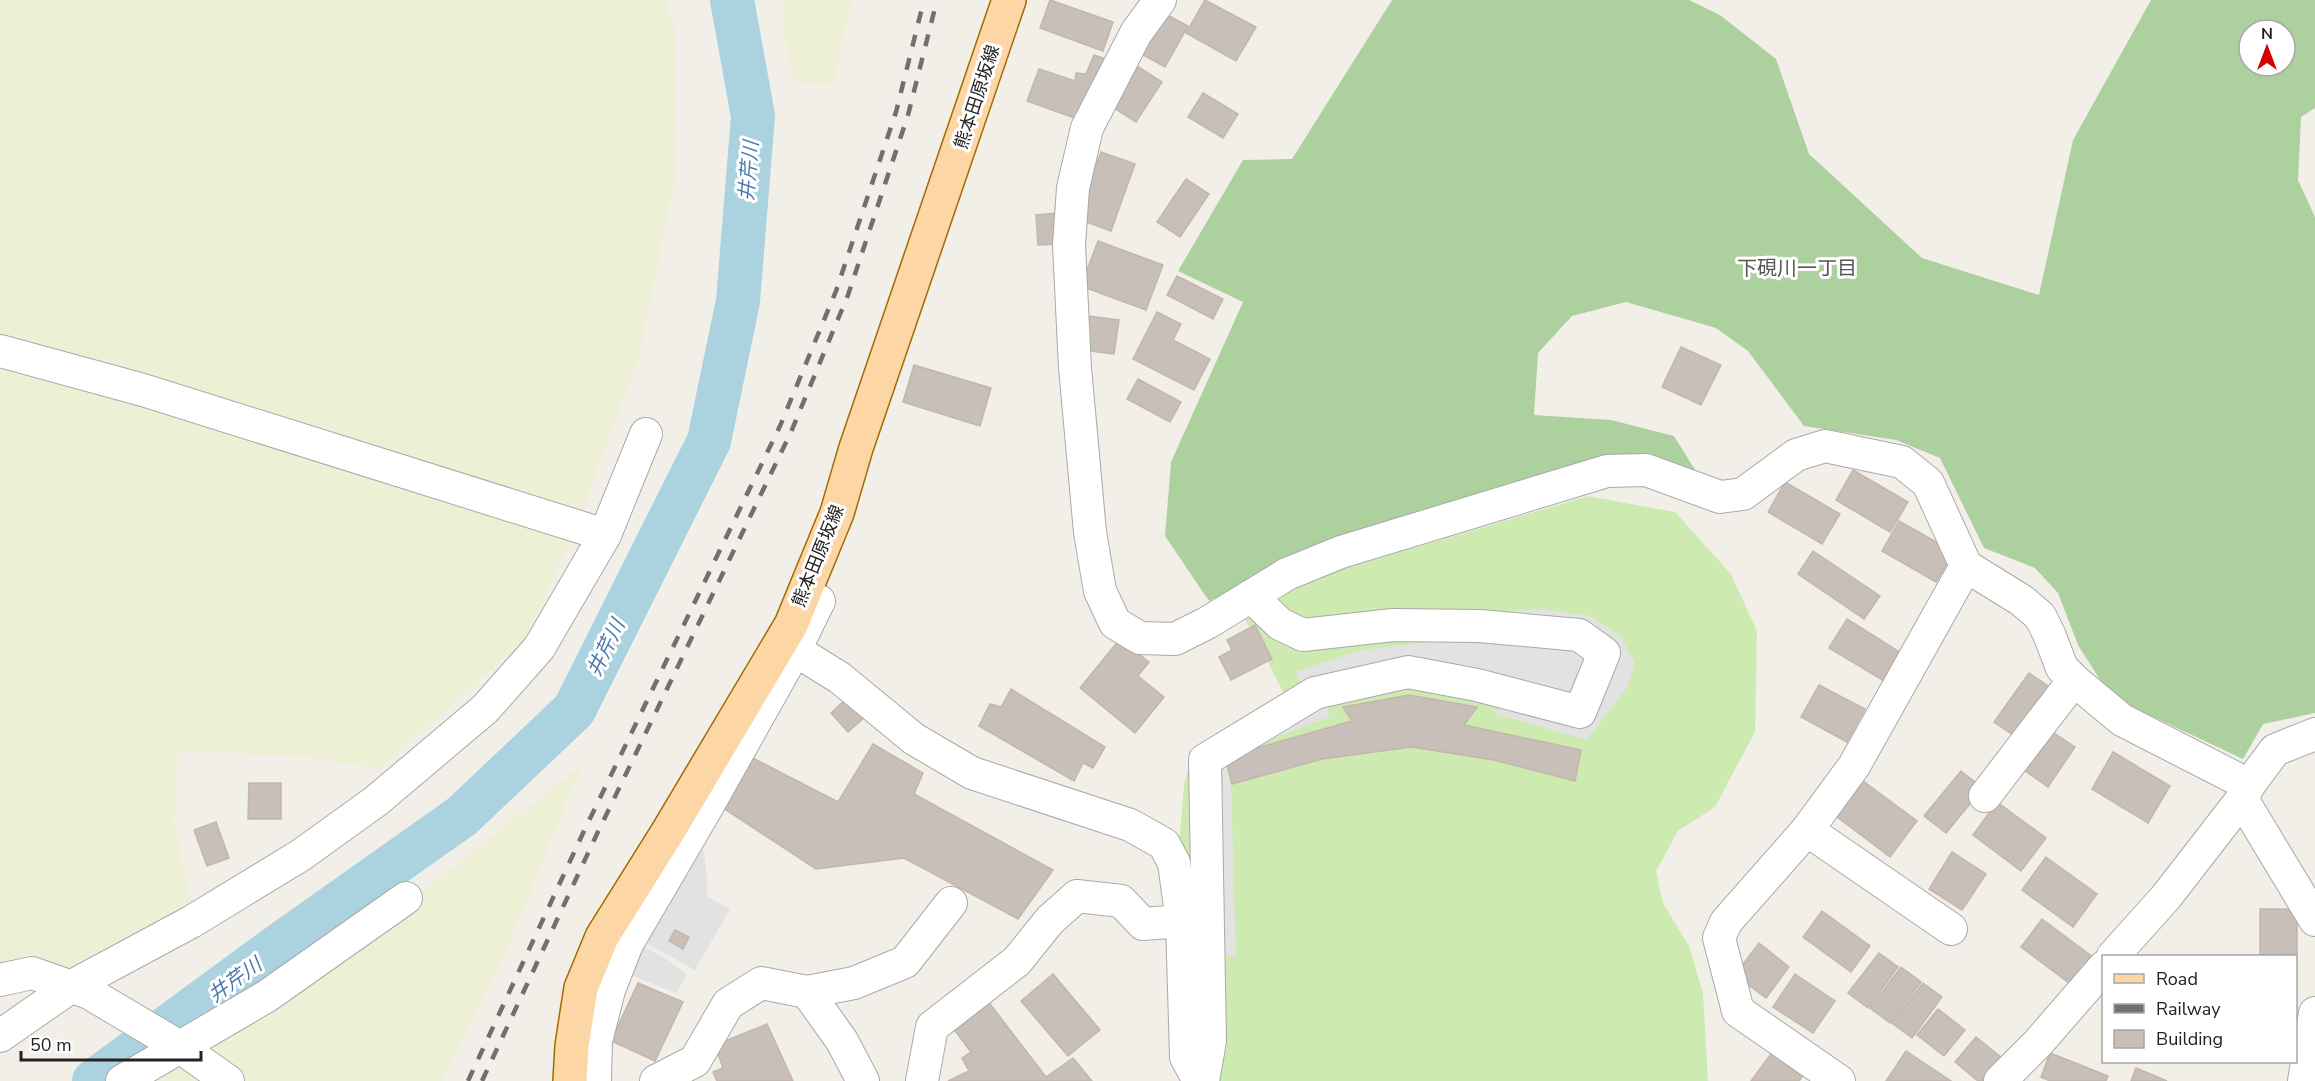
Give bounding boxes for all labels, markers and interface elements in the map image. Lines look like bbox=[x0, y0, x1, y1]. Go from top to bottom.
north arrow bbox=[2237, 18, 2297, 78]
text: N bbox=[2261, 23, 2273, 45]
street label: 熊本田原坂線 bbox=[949, 42, 1005, 152]
water label: 井芹川 bbox=[733, 138, 765, 202]
district label: 下硯川一丁目 bbox=[1737, 255, 1857, 282]
street label: 熊本田原坂線 bbox=[787, 501, 849, 611]
water label: 井芹川 bbox=[581, 613, 632, 681]
water label: 井芹川 bbox=[203, 950, 269, 1009]
legend bbox=[2102, 955, 2297, 1063]
text: Road bbox=[2156, 967, 2198, 991]
text: Railway bbox=[2156, 997, 2221, 1021]
scale bar bbox=[21, 1024, 201, 1062]
text: Building bbox=[2156, 1027, 2223, 1051]
text: 50 m bbox=[30, 1033, 72, 1057]

